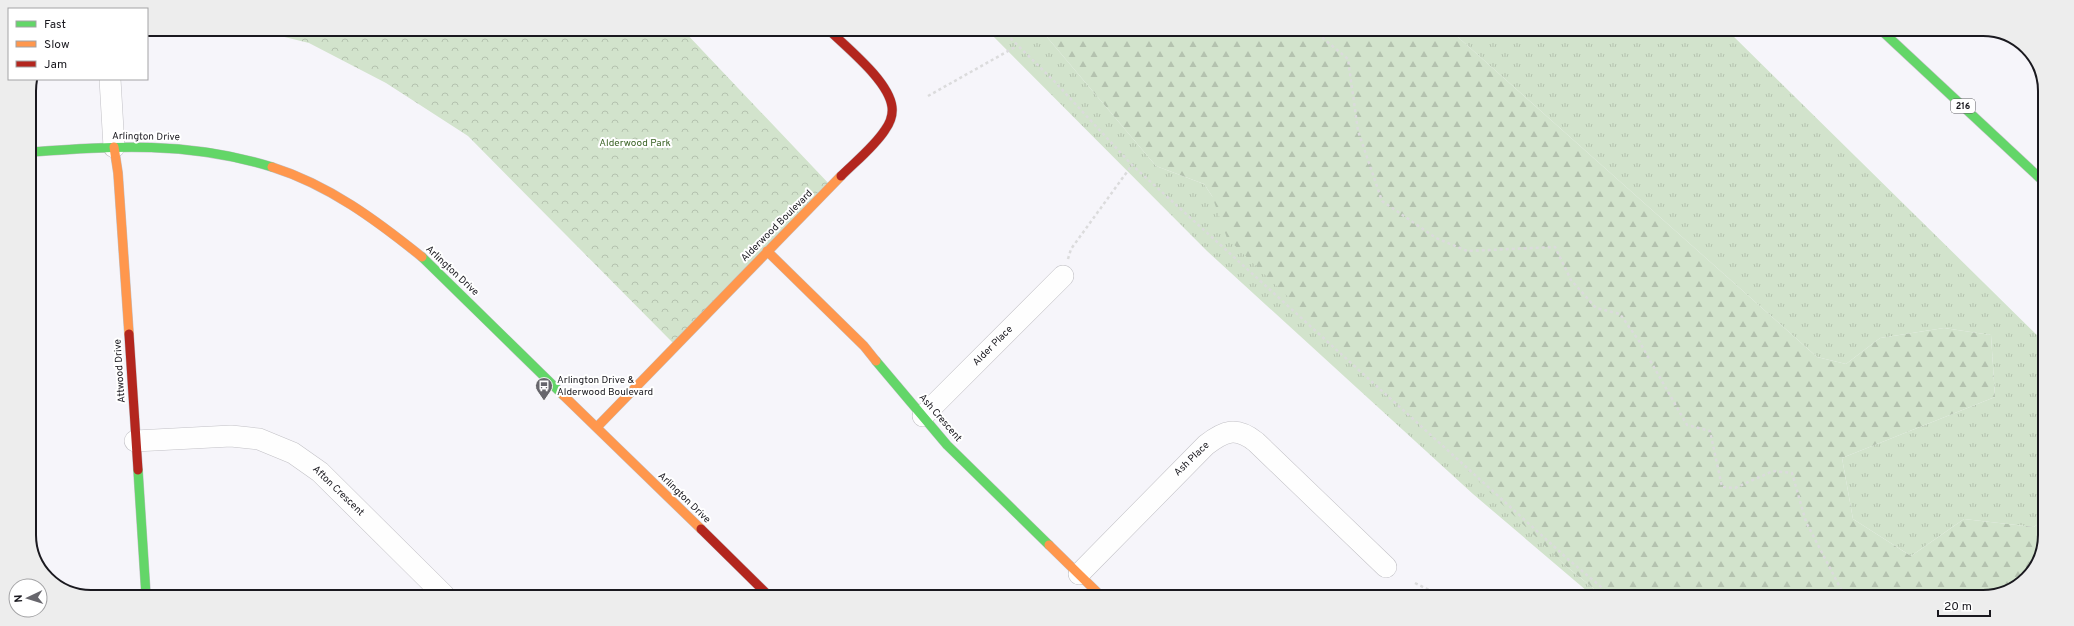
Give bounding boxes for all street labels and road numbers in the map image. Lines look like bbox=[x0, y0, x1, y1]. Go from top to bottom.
road number: 216 bbox=[1951, 99, 1975, 113]
street label: Arlington Drive bbox=[112, 130, 180, 144]
street label: Alderwood Boulevard bbox=[738, 187, 816, 265]
street label: Arlington Drive bbox=[423, 243, 481, 299]
street label: Alder Place bbox=[970, 323, 1016, 369]
street label: Attwood Drive bbox=[111, 339, 129, 403]
street label: Ash Crescent bbox=[916, 391, 964, 445]
street label: Ash Place bbox=[1172, 439, 1212, 479]
street label: Afton Crescent bbox=[309, 463, 367, 519]
street label: Arlington Drive bbox=[655, 470, 713, 526]

